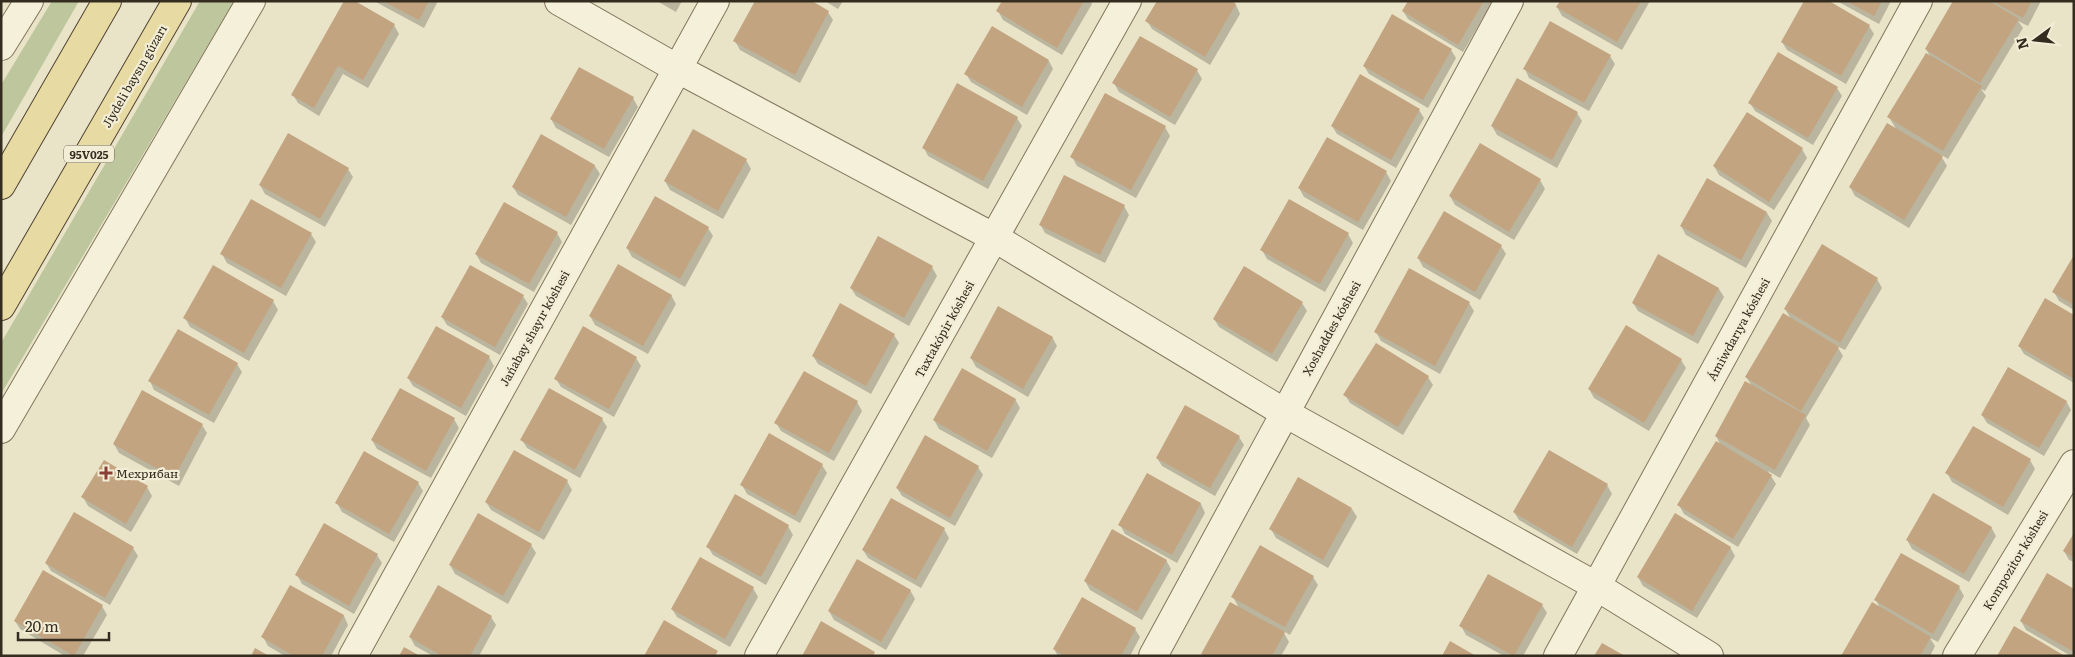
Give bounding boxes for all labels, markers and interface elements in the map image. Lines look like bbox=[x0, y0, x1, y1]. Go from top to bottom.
north arrow bbox=[2010, 15, 2060, 65]
street label: Jiydeli baysın gúzarı bbox=[97, 21, 171, 131]
text: N bbox=[2010, 35, 2033, 52]
road number: 95V025 bbox=[64, 146, 114, 162]
street label: Jańabay shayır kóshesi bbox=[495, 267, 573, 389]
street label: Ámiwdarıya kóshesi bbox=[1702, 274, 1774, 384]
street label: Taxtakópir kóshesi bbox=[910, 277, 978, 381]
street label: Xoshaddes kóshesi bbox=[1297, 277, 1365, 379]
place label: Мехрибан bbox=[116, 464, 178, 482]
marker: Мехрибан bbox=[100, 467, 112, 479]
street label: Kompozitor kóshesi bbox=[1978, 507, 2052, 613]
scale bar bbox=[18, 610, 109, 642]
text: 20 m bbox=[25, 614, 59, 637]

